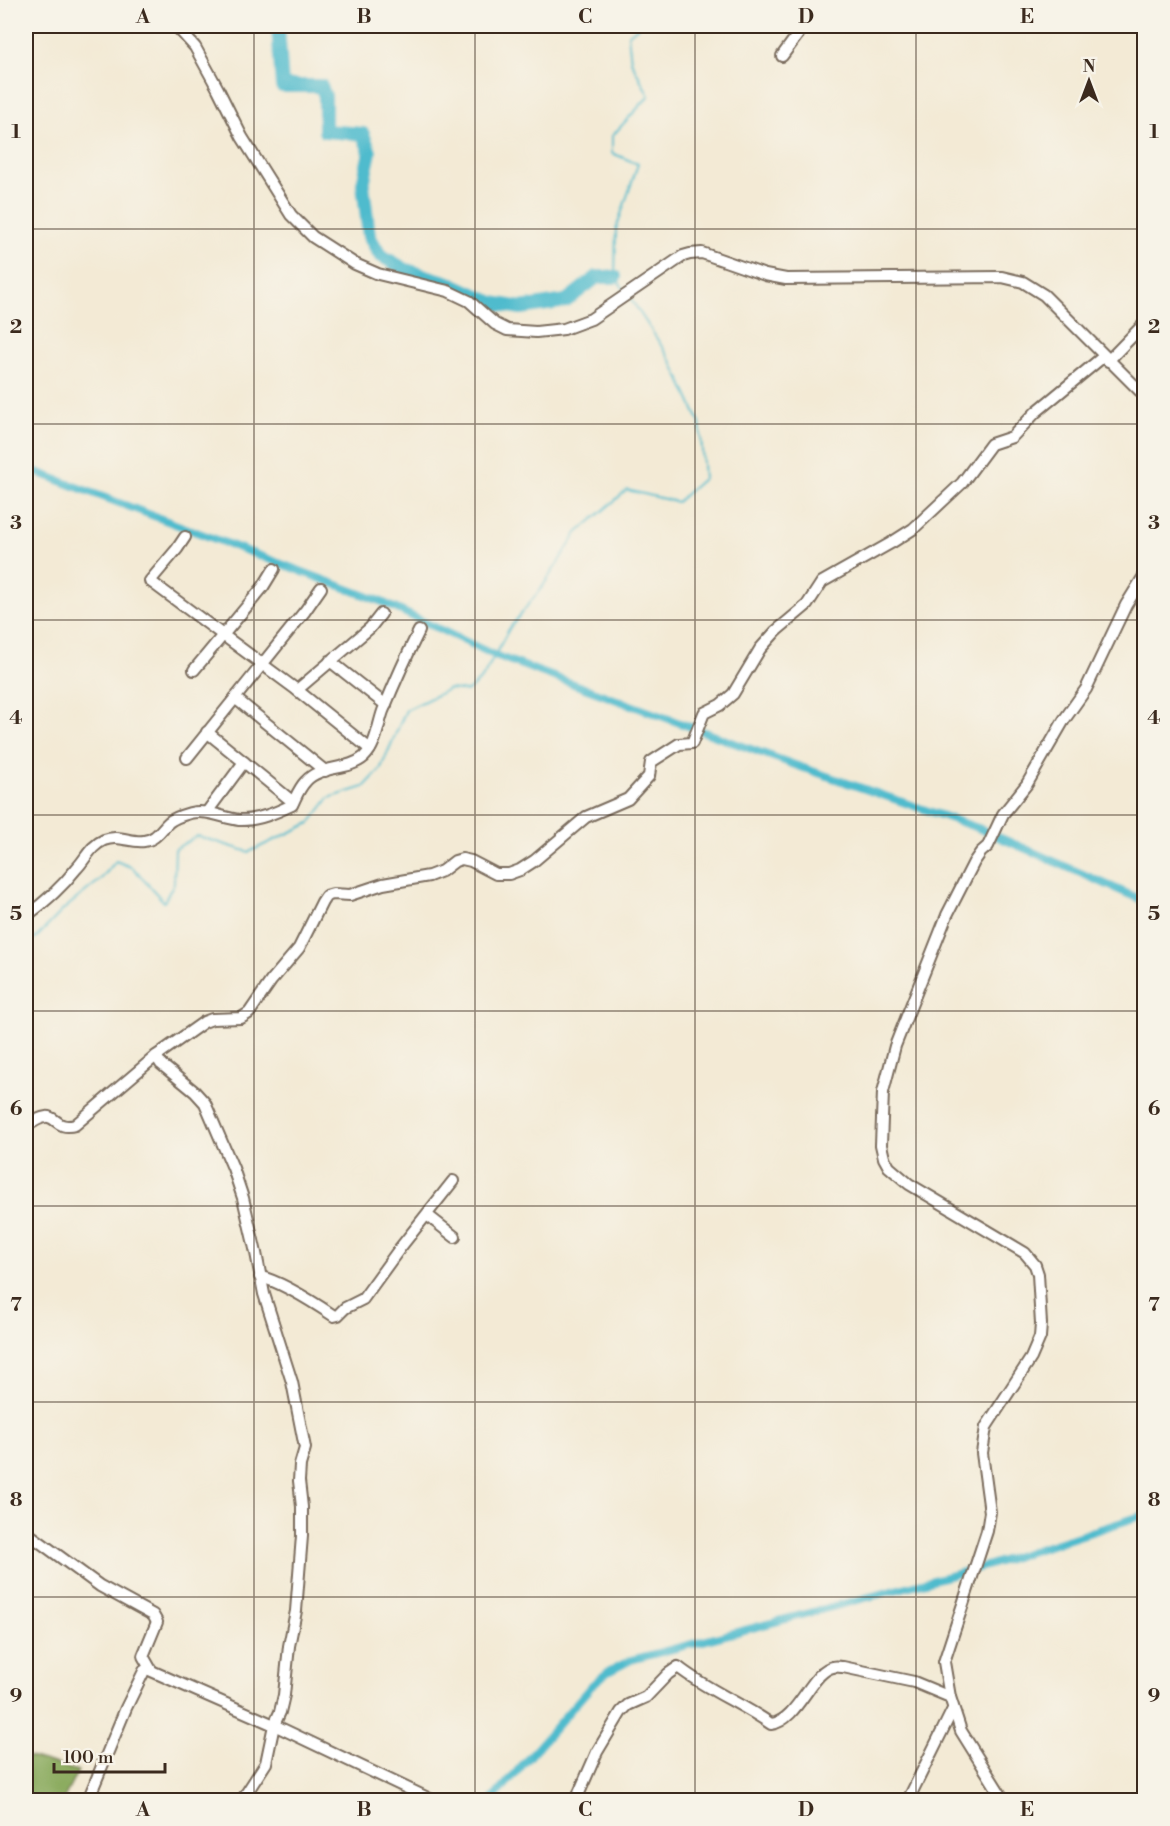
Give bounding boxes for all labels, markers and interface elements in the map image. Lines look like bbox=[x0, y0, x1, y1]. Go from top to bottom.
text: A bbox=[135, 5, 151, 30]
text: B bbox=[356, 5, 372, 30]
text: C bbox=[578, 5, 592, 30]
text: D bbox=[798, 5, 814, 30]
text: E bbox=[1020, 5, 1034, 30]
north arrow bbox=[1059, 51, 1119, 111]
text: N bbox=[1083, 57, 1096, 77]
text: 1 bbox=[11, 120, 21, 145]
text: 1 bbox=[1149, 120, 1159, 145]
text: 2 bbox=[10, 315, 22, 340]
text: 2 bbox=[1148, 315, 1160, 340]
text: 3 bbox=[10, 511, 22, 536]
text: 3 bbox=[1148, 511, 1160, 536]
text: 4 bbox=[9, 706, 23, 731]
text: 4 bbox=[1147, 706, 1161, 731]
text: 5 bbox=[10, 902, 22, 927]
text: 5 bbox=[1148, 902, 1160, 927]
text: 6 bbox=[10, 1097, 23, 1122]
text: 6 bbox=[1148, 1097, 1161, 1122]
text: 7 bbox=[10, 1293, 22, 1318]
text: 7 bbox=[1148, 1293, 1160, 1318]
text: 8 bbox=[10, 1488, 23, 1513]
text: 8 bbox=[1148, 1488, 1161, 1513]
text: 9 bbox=[10, 1684, 22, 1709]
text: 9 bbox=[1148, 1684, 1160, 1709]
scale bar bbox=[54, 1736, 165, 1774]
text: 100 m bbox=[63, 1746, 114, 1769]
text: A bbox=[135, 1798, 151, 1823]
text: B bbox=[356, 1798, 372, 1823]
text: C bbox=[578, 1798, 592, 1823]
text: D bbox=[798, 1798, 814, 1823]
text: E bbox=[1020, 1798, 1034, 1823]

